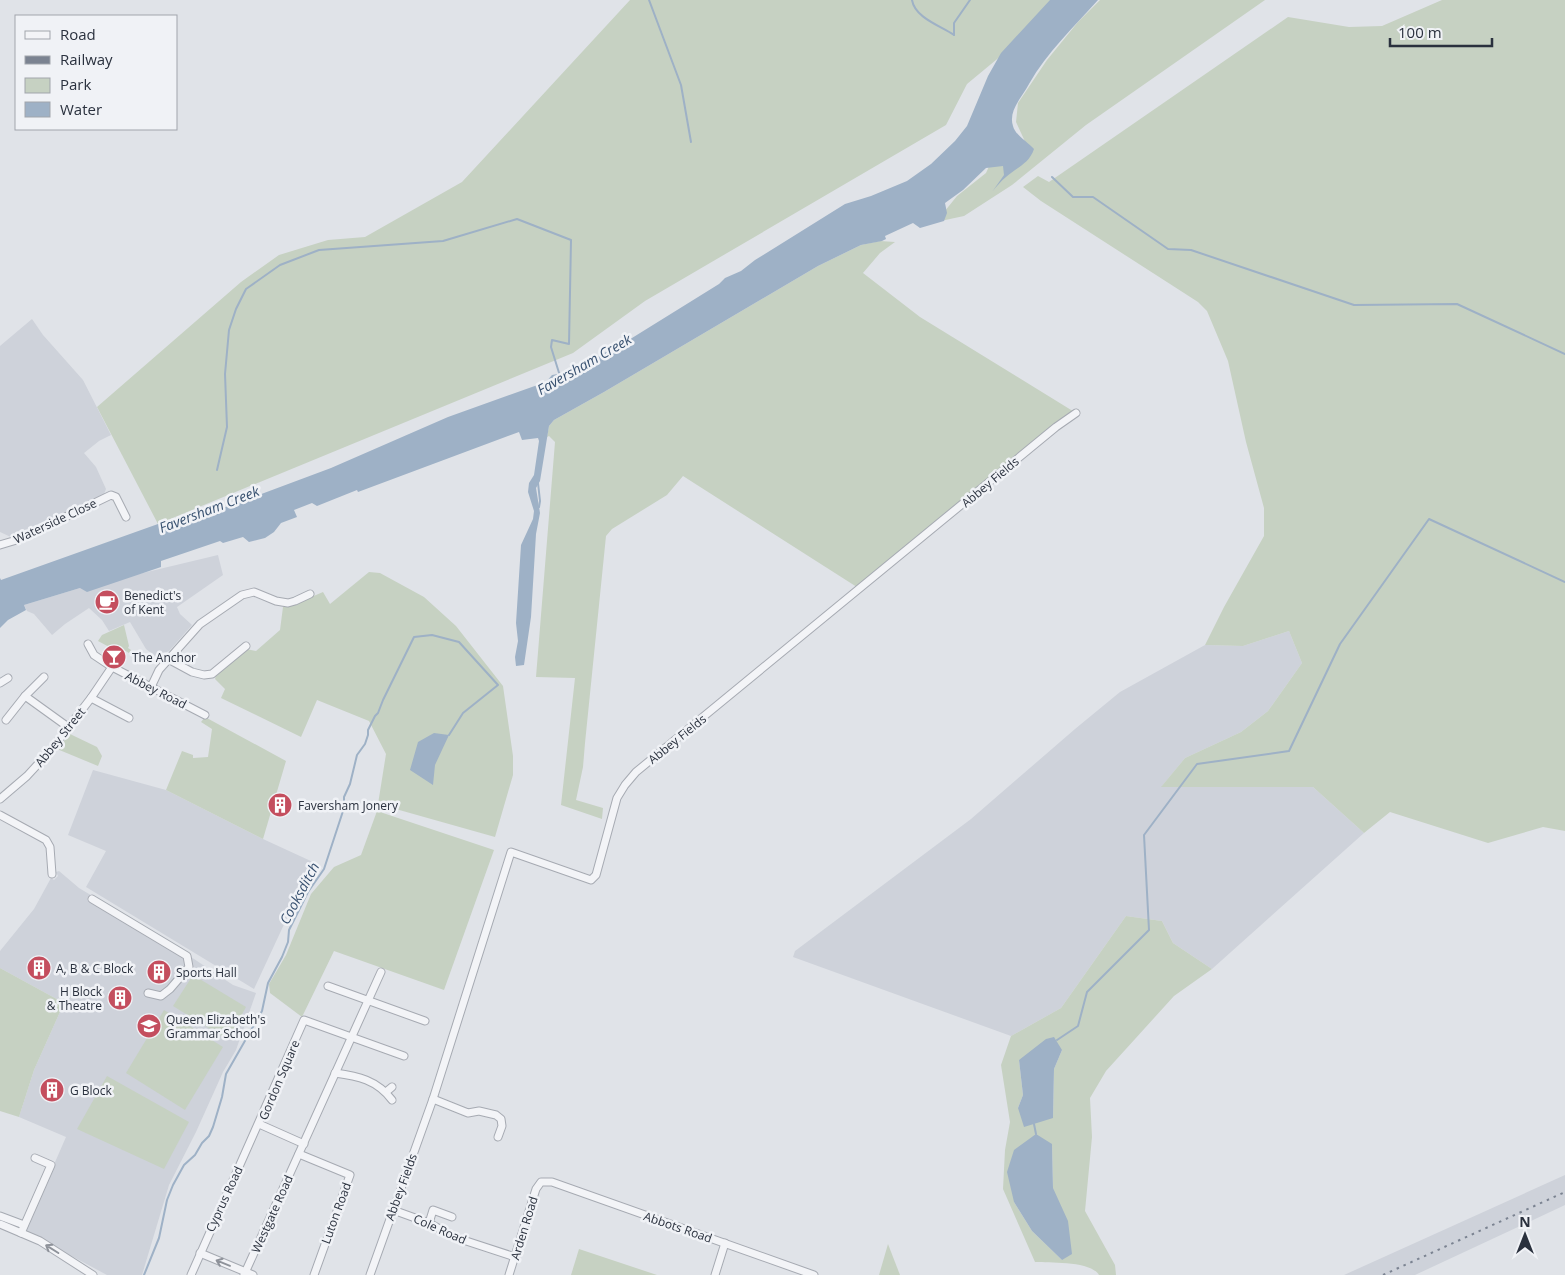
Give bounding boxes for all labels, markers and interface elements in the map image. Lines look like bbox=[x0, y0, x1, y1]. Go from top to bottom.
legend bbox=[15, 15, 178, 130]
scale bar bbox=[1390, 15, 1492, 47]
text: 100 m bbox=[1398, 22, 1442, 42]
text: Road bbox=[60, 24, 96, 44]
text: Railway bbox=[60, 49, 113, 69]
text: Park bbox=[60, 74, 91, 94]
text: Water bbox=[60, 99, 102, 119]
water label: Faversham Creek bbox=[533, 329, 636, 399]
street label: Abbey Fields bbox=[958, 453, 1023, 511]
water label: Faversham Creek bbox=[156, 481, 263, 537]
street label: Waterside Close bbox=[11, 494, 100, 548]
place label: Benedict's of Kent bbox=[124, 587, 182, 618]
cafe icon: Benedict's of Kent bbox=[94, 589, 120, 615]
bar icon: The Anchor bbox=[101, 644, 127, 670]
place label: The Anchor bbox=[132, 649, 196, 666]
street label: Abbey Road bbox=[122, 667, 190, 713]
street label: Abbey Street bbox=[31, 704, 89, 770]
street label: Abbey Fields bbox=[644, 710, 710, 768]
building icon: Faversham Jonery bbox=[267, 792, 293, 818]
place label: Faversham Jonery bbox=[298, 797, 399, 814]
water label: Cooksditch bbox=[275, 859, 323, 927]
building icon: A, B & C Block bbox=[26, 955, 52, 981]
building icon: Sports Hall bbox=[146, 959, 172, 985]
place label: A, B & C Block bbox=[56, 960, 134, 977]
place label: Sports Hall bbox=[176, 964, 237, 981]
place label: H Block & Theatre bbox=[47, 983, 103, 1014]
building icon: H Block & Theatre bbox=[107, 985, 133, 1011]
place label: Queen Elizabeth's Grammar School bbox=[166, 1011, 266, 1042]
school or university icon: Queen Elizabeth's Grammar School bbox=[136, 1013, 162, 1039]
street label: Gordon Square bbox=[254, 1037, 304, 1123]
building icon: G Block bbox=[39, 1077, 65, 1103]
place label: G Block bbox=[70, 1082, 113, 1099]
street label: Abbey Fields bbox=[381, 1151, 421, 1223]
street label: Cyprus Road bbox=[201, 1163, 247, 1235]
street label: Westgate Road bbox=[247, 1172, 297, 1256]
street label: Luton Road bbox=[317, 1180, 355, 1246]
street label: Arden Road bbox=[506, 1194, 542, 1262]
street label: Abbots Road bbox=[642, 1207, 714, 1247]
street label: Cole Road bbox=[411, 1210, 469, 1248]
north arrow bbox=[1500, 1210, 1550, 1260]
text: N bbox=[1519, 1212, 1531, 1231]
one-way arrow bbox=[45, 1243, 59, 1254]
one-way arrow bbox=[216, 1258, 231, 1267]

